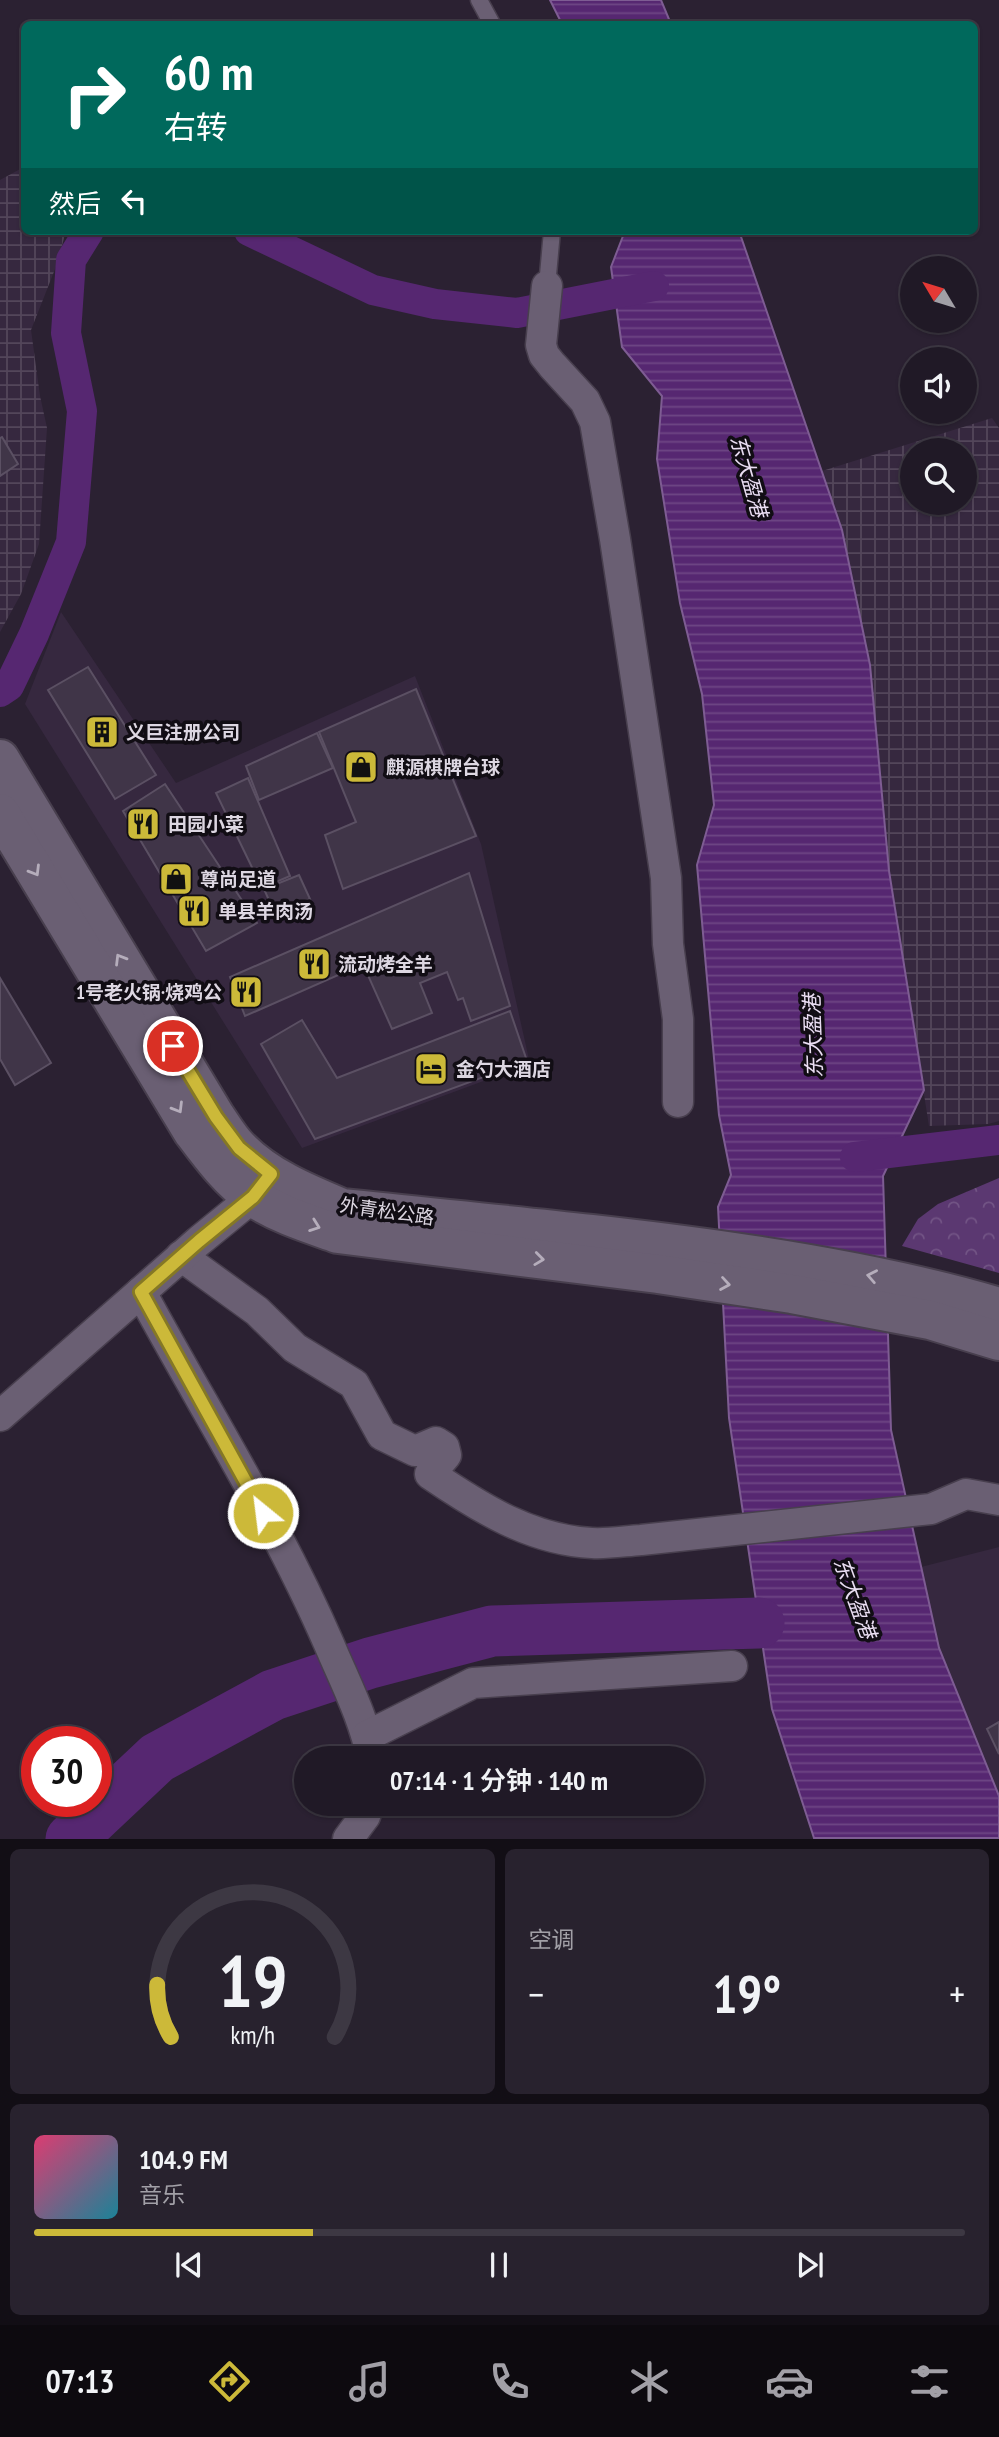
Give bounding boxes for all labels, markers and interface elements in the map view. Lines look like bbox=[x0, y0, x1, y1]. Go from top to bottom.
text: 60 m bbox=[164, 40, 253, 104]
icon: right bbox=[49, 49, 140, 140]
text: 右转 bbox=[164, 106, 228, 148]
icon: left bbox=[115, 182, 153, 220]
text: 然后 bbox=[49, 187, 101, 220]
north arrow bbox=[900, 256, 976, 332]
map controls bbox=[900, 256, 977, 515]
button: sound bbox=[900, 347, 977, 424]
water label: 东大盈港 bbox=[724, 432, 774, 523]
button: search bbox=[900, 438, 977, 515]
building icon: 义巨注册公司 bbox=[83, 713, 121, 751]
place label: 义巨注册公司 bbox=[126, 720, 240, 744]
shop icon: 麒源棋牌台球 bbox=[342, 748, 380, 786]
place label: 麒源棋牌台球 bbox=[386, 755, 500, 779]
restaurant icon: 田园小菜 bbox=[124, 805, 162, 843]
place label: 田园小菜 bbox=[168, 812, 244, 836]
shop icon: 尊尚足道 bbox=[157, 860, 195, 898]
one-way arrow bbox=[27, 864, 40, 877]
place label: 尊尚足道 bbox=[200, 867, 276, 891]
restaurant icon: 单县羊肉汤 bbox=[175, 892, 213, 930]
place label: 单县羊肉汤 bbox=[218, 899, 313, 923]
restaurant icon: 流动烤全羊 bbox=[295, 945, 333, 983]
place label: 流动烤全羊 bbox=[338, 952, 433, 976]
one-way arrow bbox=[116, 953, 129, 966]
restaurant icon: 1号老火锅·烧鸡公 bbox=[227, 973, 265, 1011]
place label: 1号老火锅·烧鸡公 bbox=[76, 980, 222, 1004]
water label: 东大盈港 bbox=[798, 991, 828, 1078]
pin bbox=[143, 1016, 203, 1076]
icon: arrive bbox=[154, 1027, 192, 1065]
hotel icon: 金勺大酒店 bbox=[412, 1050, 450, 1088]
place label: 金勺大酒店 bbox=[456, 1057, 551, 1081]
one-way arrow bbox=[170, 1100, 183, 1113]
street label: 外青松公路 bbox=[338, 1193, 436, 1229]
one-way arrow bbox=[308, 1218, 320, 1232]
one-way arrow bbox=[534, 1251, 545, 1266]
one-way arrow bbox=[866, 1269, 878, 1284]
one-way arrow bbox=[720, 1276, 731, 1291]
position arrow bbox=[226, 1476, 300, 1550]
water label: 东大盈港 bbox=[828, 1554, 883, 1645]
speed limit sign: 30 bbox=[21, 1726, 112, 1817]
text: 07:14 · 1 分钟 · 140 m bbox=[390, 1764, 608, 1797]
text: 空调 bbox=[529, 1925, 575, 1954]
text: 19 bbox=[217, 1934, 287, 2028]
text: 19° bbox=[712, 1960, 781, 2027]
text: − bbox=[529, 1969, 544, 2018]
text: + bbox=[949, 1969, 965, 2018]
text: km/h bbox=[230, 2019, 274, 2051]
text: 104.9 FM bbox=[139, 2143, 228, 2176]
text: 音乐 bbox=[139, 2180, 185, 2209]
icon: previous bbox=[170, 2246, 208, 2284]
icon: pause bbox=[480, 2246, 518, 2284]
icon: next bbox=[791, 2246, 829, 2284]
icon: directions bbox=[205, 2357, 254, 2406]
icon: music bbox=[345, 2357, 394, 2406]
icon: phone bbox=[485, 2357, 534, 2406]
icon: climate bbox=[625, 2357, 674, 2406]
icon: car bbox=[765, 2357, 814, 2406]
icon: filters bbox=[905, 2357, 954, 2406]
text: 07:13 bbox=[45, 2360, 115, 2402]

